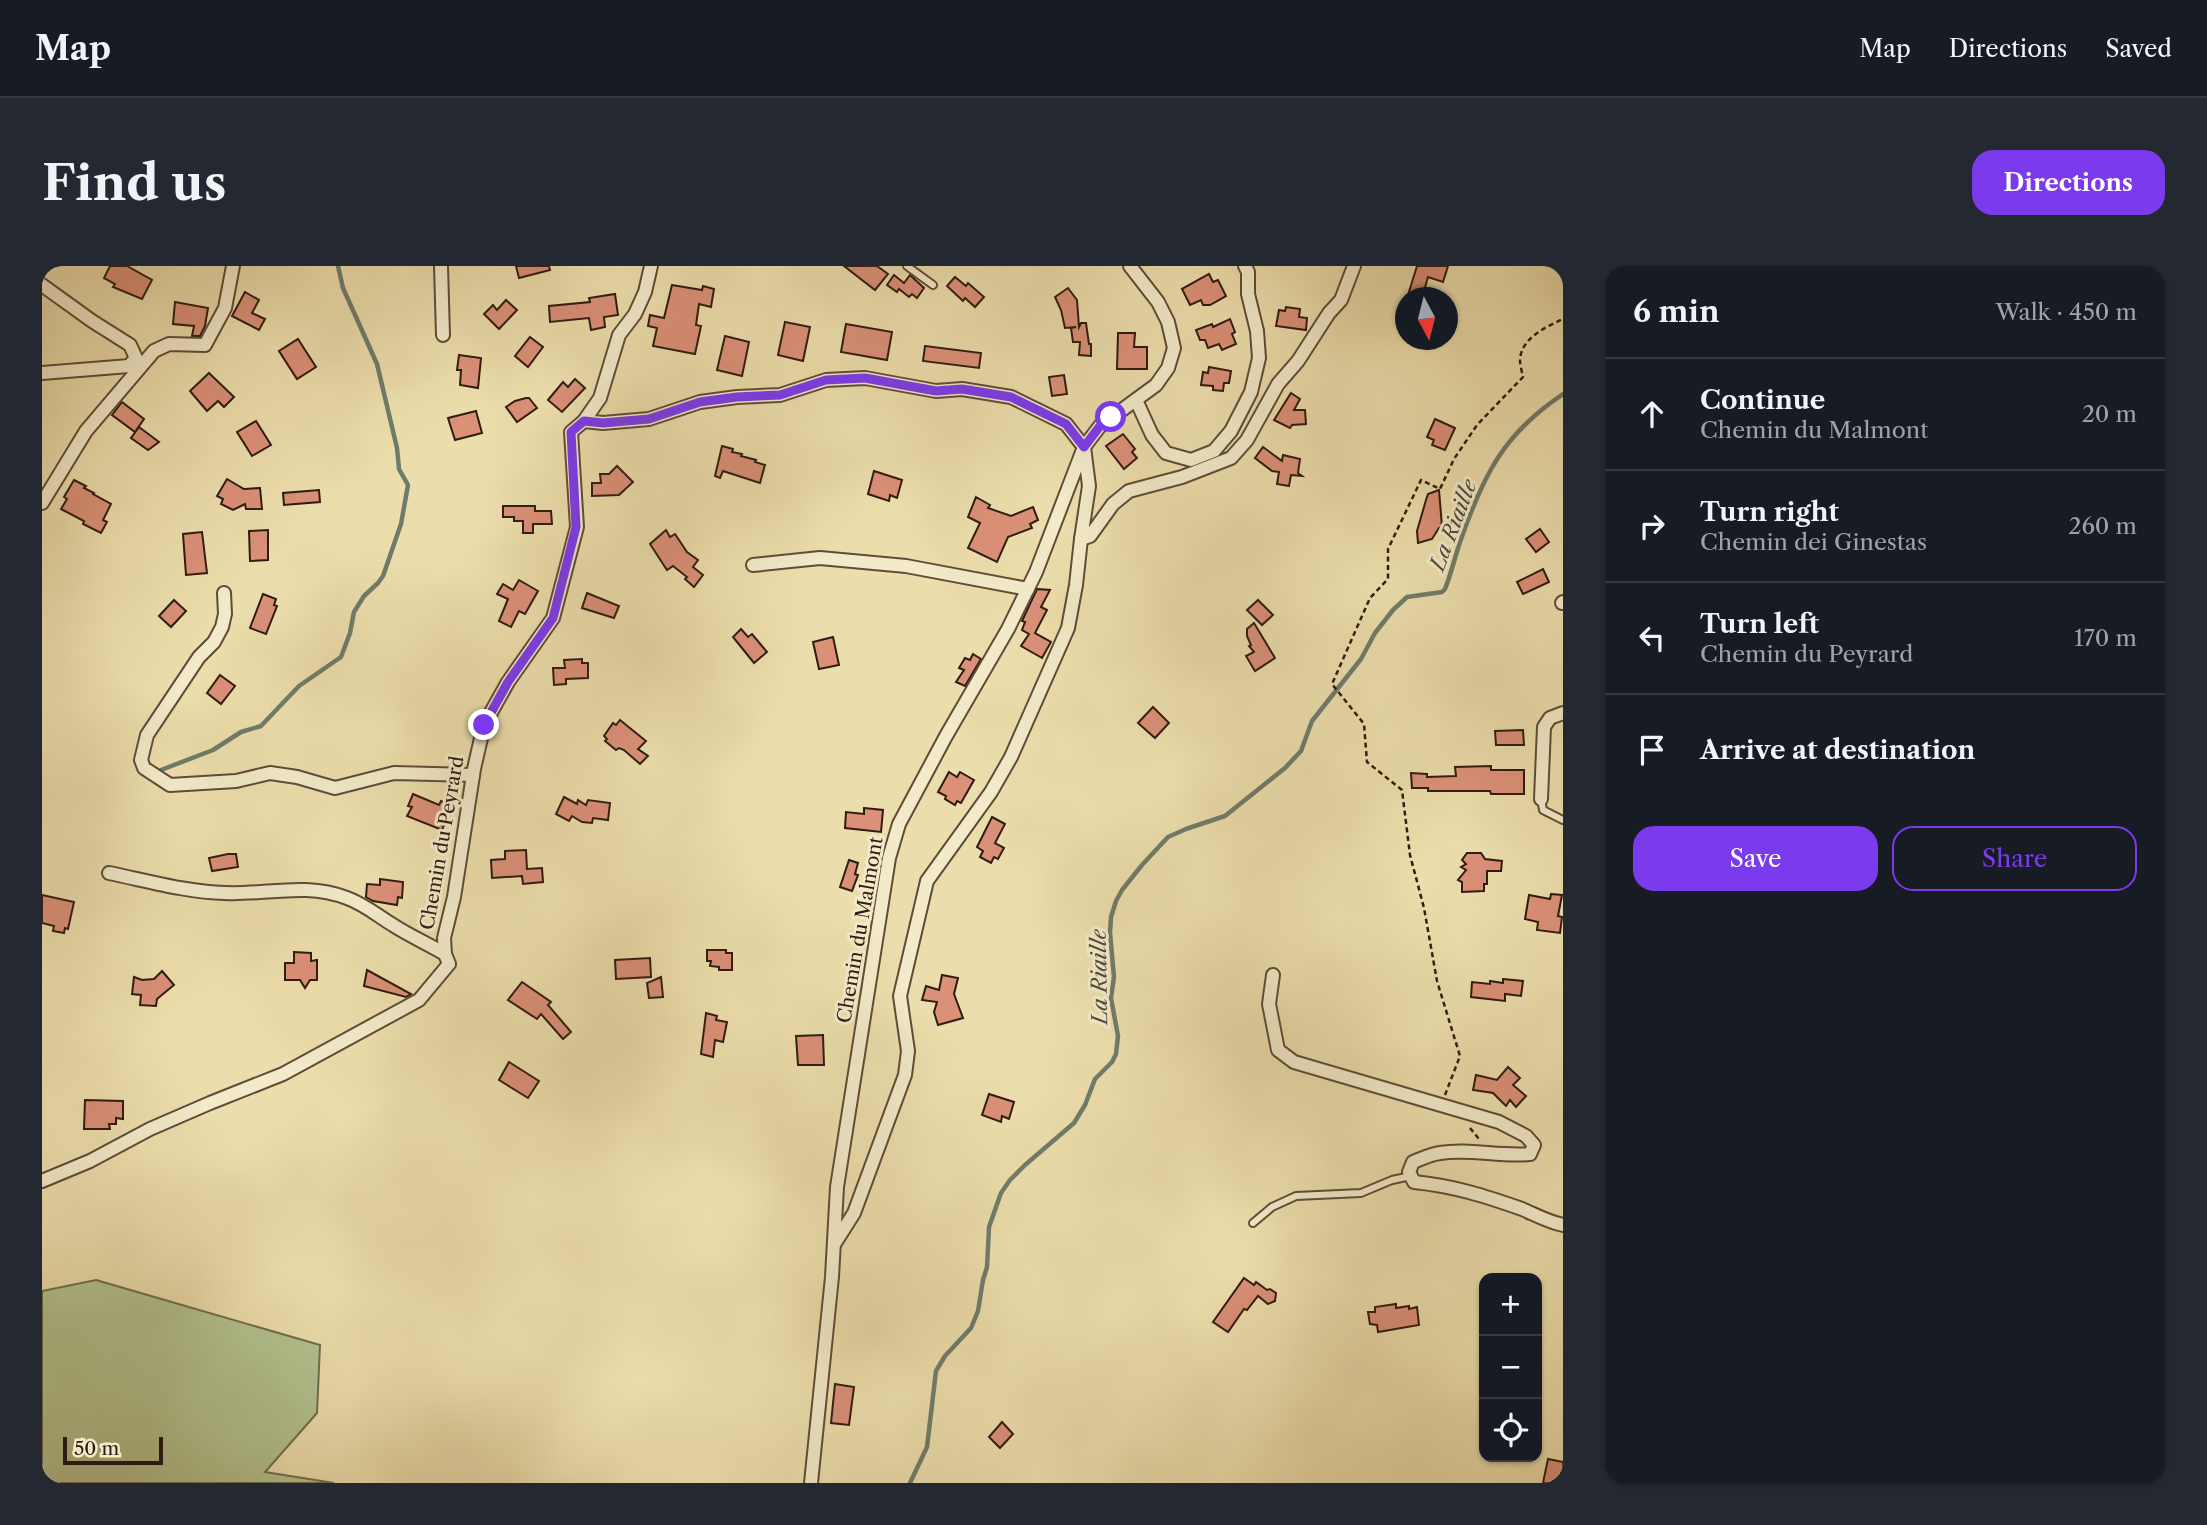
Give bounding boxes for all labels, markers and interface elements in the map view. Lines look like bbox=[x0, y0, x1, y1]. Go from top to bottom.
text: Map bbox=[35, 28, 111, 69]
text: Map bbox=[1859, 34, 1911, 63]
text: Directions bbox=[1949, 34, 2067, 63]
text: Saved bbox=[2105, 34, 2172, 63]
button: Directions bbox=[1972, 150, 2165, 215]
text: Find us bbox=[42, 152, 226, 213]
north arrow bbox=[1395, 287, 1458, 350]
text: 6 min bbox=[1633, 293, 1720, 330]
text: Walk · 450 m bbox=[1995, 298, 2137, 326]
text: Continue bbox=[1700, 384, 1825, 416]
icon: ahead bbox=[1633, 395, 1671, 433]
text: 20 m bbox=[2082, 400, 2137, 428]
route start bbox=[1095, 401, 1126, 432]
text: Chemin du Malmont bbox=[1700, 416, 1928, 444]
water label: La Riaille bbox=[1424, 475, 1482, 576]
text: Turn right bbox=[1700, 496, 1839, 528]
icon: right bbox=[1633, 507, 1671, 545]
text: 260 m bbox=[2068, 512, 2137, 540]
text: Chemin dei Ginestas bbox=[1700, 528, 1927, 556]
text: Turn left bbox=[1700, 608, 1819, 640]
icon: left bbox=[1633, 619, 1671, 657]
text: 170 m bbox=[2074, 624, 2137, 652]
text: Chemin du Peyrard bbox=[1700, 640, 1913, 668]
route end bbox=[468, 709, 499, 740]
icon: arrive bbox=[1633, 731, 1671, 769]
text: Arrive at destination bbox=[1700, 734, 1975, 766]
street label: Chemin du Peyrard bbox=[415, 754, 469, 932]
button: Save bbox=[1633, 826, 1878, 891]
button: Share bbox=[1892, 826, 2137, 891]
street label: Chemin du Malmont bbox=[832, 835, 888, 1025]
water label: La Riaille bbox=[1086, 928, 1112, 1027]
map controls bbox=[1479, 1273, 1542, 1462]
button: + bbox=[1479, 1273, 1542, 1336]
button: − bbox=[1479, 1336, 1542, 1399]
button: locate bbox=[1479, 1399, 1542, 1462]
scale bar bbox=[63, 1434, 163, 1466]
text: 50 m bbox=[74, 1437, 119, 1460]

